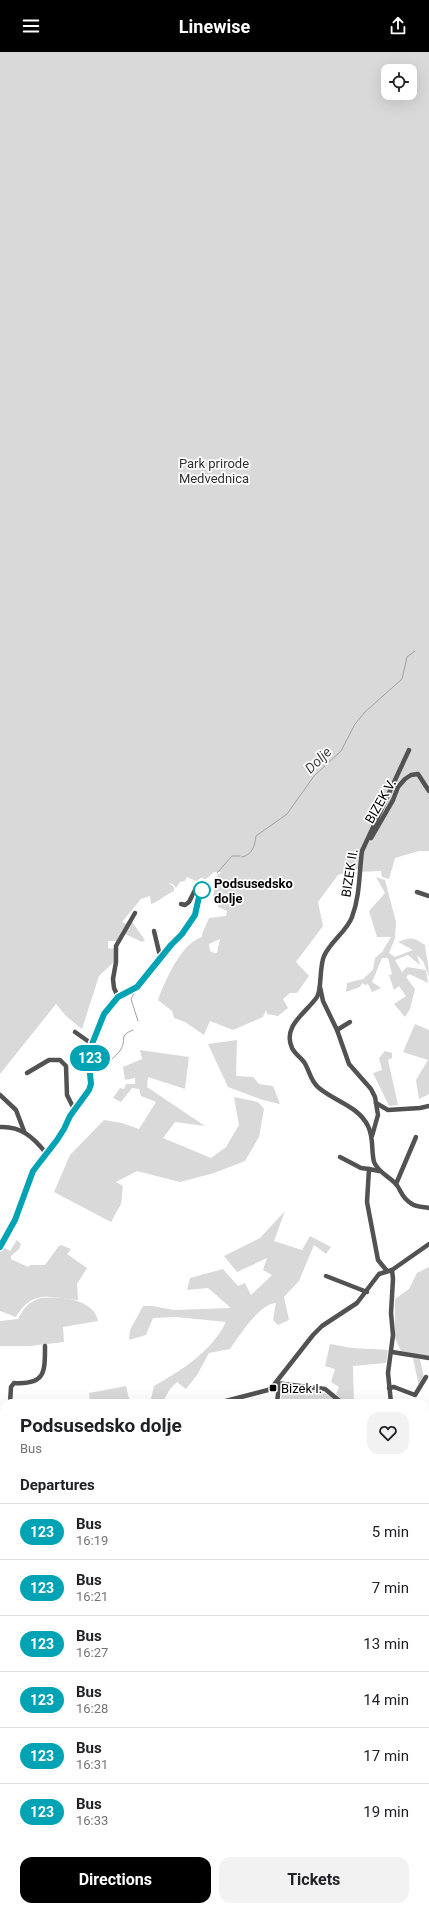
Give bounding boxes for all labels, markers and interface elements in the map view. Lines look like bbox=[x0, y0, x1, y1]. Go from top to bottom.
icon: menu bbox=[20, 15, 42, 37]
icon: share bbox=[387, 15, 409, 37]
text: Linewise bbox=[179, 16, 250, 37]
map controls bbox=[381, 64, 417, 100]
button: locate bbox=[381, 64, 417, 100]
park label: Park prirode Medvednica bbox=[179, 456, 249, 486]
water label: Dolje bbox=[302, 744, 334, 776]
street label: BIZEK V. bbox=[362, 777, 399, 826]
street label: BIZEK II. bbox=[338, 848, 361, 898]
place label: Podsusedsko dolje bbox=[214, 876, 293, 906]
marker: Podsusedsko dolje bbox=[193, 881, 211, 899]
line badge: 123 bbox=[67, 1045, 113, 1071]
text: 123 bbox=[78, 1050, 102, 1066]
place label: Bizek I. bbox=[281, 1381, 322, 1396]
marker: Bizek I. bbox=[268, 1383, 278, 1393]
button: heart bbox=[367, 1412, 409, 1454]
text: Podsusedsko dolje bbox=[20, 1414, 182, 1437]
text: Bus bbox=[20, 1441, 42, 1456]
text: Departures bbox=[20, 1476, 95, 1494]
text: Bus bbox=[76, 1515, 102, 1533]
text: 5 min bbox=[372, 1523, 409, 1541]
text: 123 bbox=[30, 1524, 54, 1540]
text: 16:19 bbox=[76, 1533, 108, 1548]
text: Bus bbox=[76, 1571, 102, 1589]
text: 7 min bbox=[372, 1579, 409, 1597]
text: 123 bbox=[30, 1580, 54, 1596]
text: 16:21 bbox=[76, 1589, 108, 1604]
text: Bus bbox=[76, 1627, 102, 1645]
text: 13 min bbox=[363, 1635, 409, 1653]
text: 123 bbox=[30, 1636, 54, 1652]
text: 16:27 bbox=[76, 1645, 108, 1660]
text: Bus bbox=[76, 1683, 102, 1701]
text: 14 min bbox=[363, 1691, 409, 1709]
text: 123 bbox=[30, 1692, 54, 1708]
text: 16:28 bbox=[76, 1701, 108, 1716]
text: Bus bbox=[76, 1739, 102, 1757]
text: 17 min bbox=[363, 1747, 409, 1765]
text: 123 bbox=[30, 1748, 54, 1764]
text: 16:31 bbox=[76, 1757, 108, 1772]
text: Bus bbox=[76, 1795, 102, 1813]
text: 19 min bbox=[363, 1803, 409, 1821]
text: 123 bbox=[30, 1804, 54, 1820]
text: 16:33 bbox=[76, 1813, 108, 1828]
button: Directions bbox=[20, 1857, 211, 1903]
button: Tickets bbox=[219, 1857, 409, 1903]

